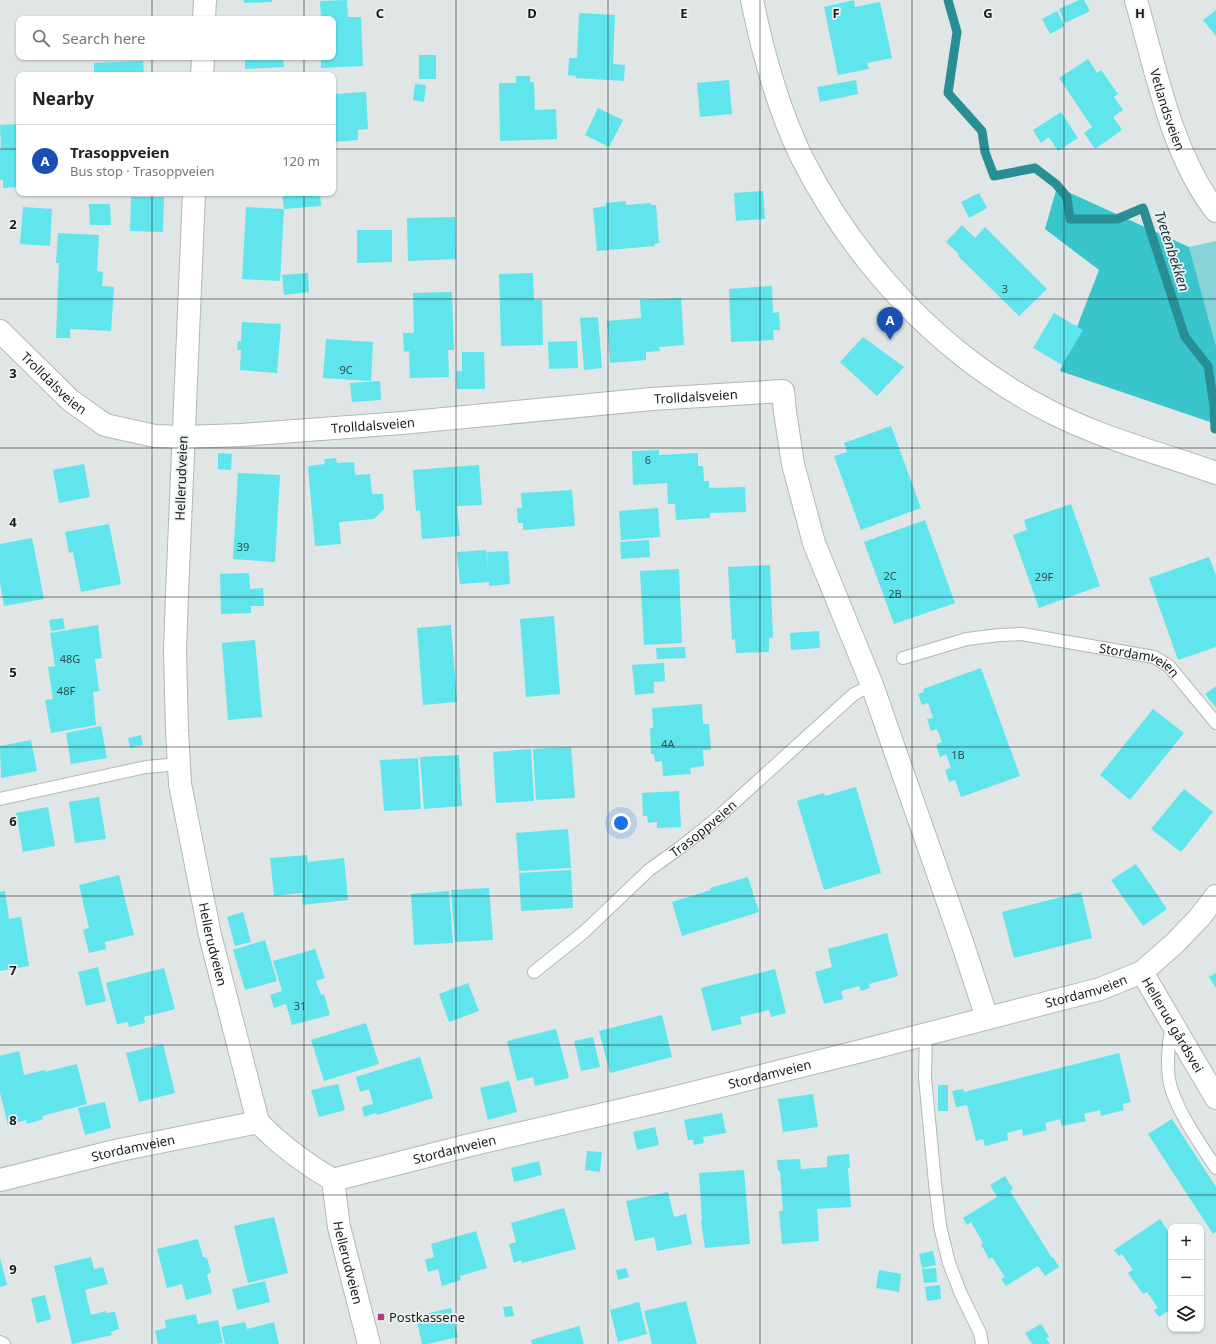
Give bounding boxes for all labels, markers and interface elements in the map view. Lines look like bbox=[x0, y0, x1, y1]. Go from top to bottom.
text: C bbox=[376, 4, 384, 22]
text: D bbox=[527, 4, 537, 22]
text: E bbox=[680, 4, 688, 22]
text: F bbox=[832, 4, 840, 22]
text: G bbox=[983, 4, 993, 22]
text: H bbox=[1135, 4, 1145, 22]
search box bbox=[16, 16, 336, 60]
icon: search bbox=[30, 27, 52, 49]
text: Search here bbox=[62, 28, 145, 48]
street label: Vetlandsveien bbox=[1146, 66, 1190, 153]
text: Nearby bbox=[32, 87, 94, 110]
text: Trasoppveien bbox=[70, 142, 170, 162]
text: A bbox=[41, 152, 50, 170]
text: 120 m bbox=[282, 152, 320, 170]
text: Bus stop · Trasoppveien bbox=[70, 162, 215, 180]
water label: Tvetenbekken bbox=[1150, 208, 1194, 294]
text: 2 bbox=[9, 215, 17, 233]
house number: 3 bbox=[1002, 281, 1008, 296]
pin: A bbox=[877, 307, 903, 340]
street label: Trolldalsveien bbox=[17, 348, 90, 418]
house number: 9C bbox=[339, 362, 353, 377]
text: 3 bbox=[9, 364, 17, 382]
street label: Trolldalsveien bbox=[653, 385, 738, 408]
street label: Trolldalsveien bbox=[331, 413, 416, 437]
street label: Hellerudveien bbox=[171, 435, 191, 521]
house number: 6 bbox=[645, 452, 651, 467]
text: 4 bbox=[9, 513, 17, 531]
house number: 39 bbox=[237, 539, 249, 554]
house number: 2C bbox=[883, 568, 897, 583]
house number: 29F bbox=[1035, 569, 1053, 584]
house number: 2B bbox=[888, 586, 902, 601]
street label: Stordamveien bbox=[1098, 639, 1184, 681]
house number: 48G bbox=[60, 651, 80, 666]
text: 5 bbox=[9, 663, 17, 681]
house number: 48F bbox=[57, 683, 75, 698]
house number: 4A bbox=[661, 736, 676, 751]
house number: 1B bbox=[951, 747, 965, 762]
street label: Trasoppveien bbox=[666, 796, 740, 861]
text: 6 bbox=[9, 812, 17, 830]
your location bbox=[611, 813, 631, 833]
street label: Hellerudveien bbox=[195, 901, 232, 988]
text: 7 bbox=[9, 961, 17, 979]
street label: Stordamveien bbox=[1043, 970, 1130, 1012]
street label: Hellerud gårdsvei bbox=[1138, 974, 1208, 1076]
house number: 31 bbox=[294, 998, 306, 1013]
street label: Stordamveien bbox=[726, 1055, 813, 1093]
text: 8 bbox=[9, 1111, 17, 1129]
street label: Stordamveien bbox=[89, 1130, 176, 1166]
street label: Stordamveien bbox=[411, 1130, 498, 1168]
street label: Hellerudveien bbox=[329, 1220, 367, 1306]
map controls bbox=[1168, 1224, 1204, 1332]
button: + bbox=[1168, 1224, 1204, 1260]
text: 9 bbox=[9, 1260, 17, 1278]
button: − bbox=[1168, 1260, 1204, 1296]
button: layers bbox=[1168, 1296, 1204, 1332]
place label: Postkassene bbox=[389, 1308, 465, 1326]
marker: Postkassene bbox=[376, 1312, 386, 1322]

